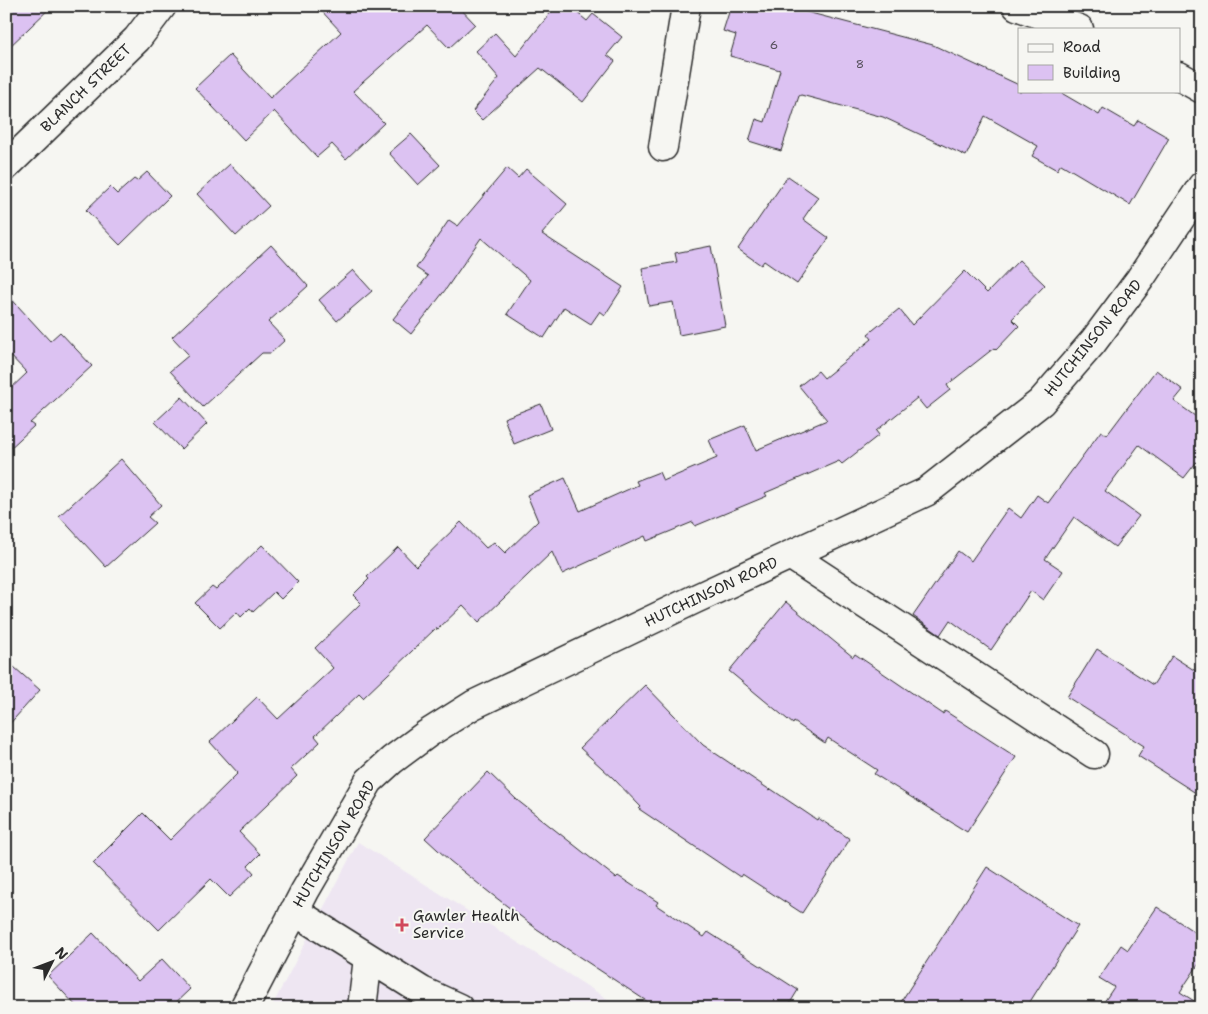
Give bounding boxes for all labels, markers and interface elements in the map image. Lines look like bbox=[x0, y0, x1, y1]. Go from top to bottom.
legend bbox=[1018, 28, 1180, 92]
house number: 6 bbox=[770, 37, 778, 53]
text: Road bbox=[1063, 37, 1101, 57]
street label: BLANCH STREET bbox=[36, 39, 136, 137]
house number: 8 bbox=[856, 56, 864, 72]
text: Building bbox=[1063, 63, 1120, 83]
street label: HUTCHINSON ROAD bbox=[1040, 275, 1146, 401]
street label: HUTCHINSON ROAD bbox=[641, 552, 781, 632]
street label: HUTCHINSON ROAD bbox=[288, 777, 380, 911]
place label: Gawler Health Service bbox=[413, 906, 520, 943]
marker: Gawler Health Service bbox=[395, 918, 409, 932]
north arrow bbox=[28, 936, 78, 986]
text: N bbox=[51, 943, 72, 963]

